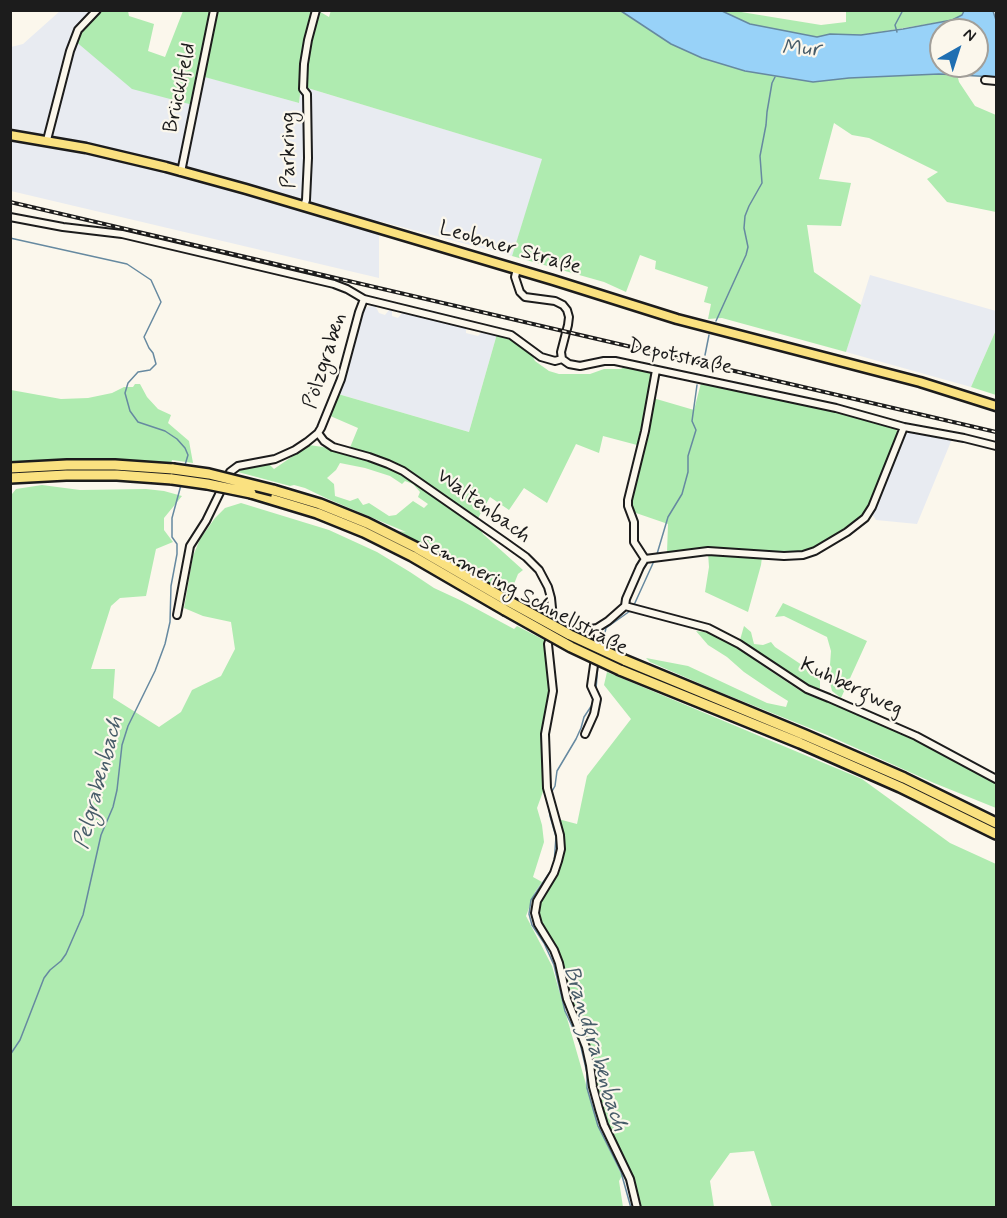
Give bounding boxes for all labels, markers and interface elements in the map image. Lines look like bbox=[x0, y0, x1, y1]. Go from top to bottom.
north arrow bbox=[929, 18, 989, 78]
text: N bbox=[959, 24, 980, 47]
water label: Mur bbox=[781, 36, 821, 64]
street label: Brücklfeld bbox=[159, 41, 203, 135]
street label: Parkring bbox=[277, 112, 303, 188]
street label: Leobner Straße bbox=[436, 217, 584, 281]
street label: Pölzgraben bbox=[299, 310, 353, 412]
street label: Depotstraße bbox=[626, 335, 734, 381]
street label: Waltenbach bbox=[431, 464, 535, 550]
street label: Semmering Schnellstraße bbox=[414, 530, 632, 662]
street label: Kuhbergweg bbox=[796, 653, 906, 723]
water label: Pelgrabenbach bbox=[70, 714, 130, 852]
water label: Brandgrabenbach bbox=[556, 963, 632, 1135]

